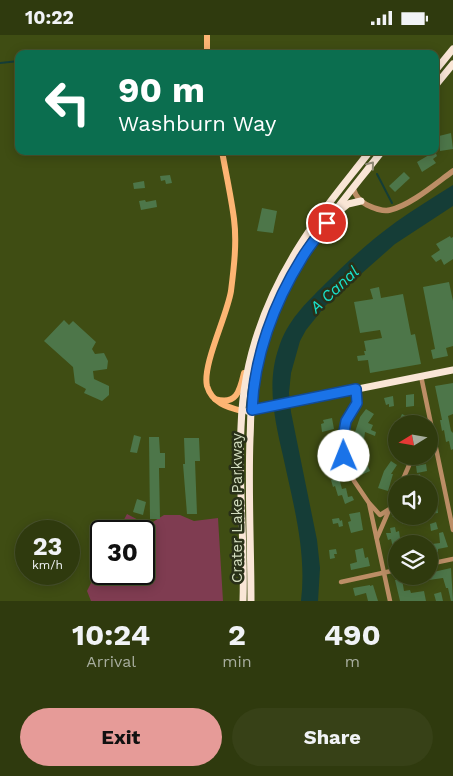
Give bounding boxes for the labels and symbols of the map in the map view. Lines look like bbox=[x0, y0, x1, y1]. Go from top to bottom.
one-way arrow bbox=[366, 162, 374, 171]
pin bbox=[306, 202, 348, 244]
water label: A Canal bbox=[305, 262, 363, 317]
north arrow bbox=[388, 415, 438, 465]
position arrow bbox=[317, 429, 369, 481]
street label: Crater Lake Parkway bbox=[228, 433, 246, 583]
speed limit sign: 30 bbox=[90, 520, 155, 585]

